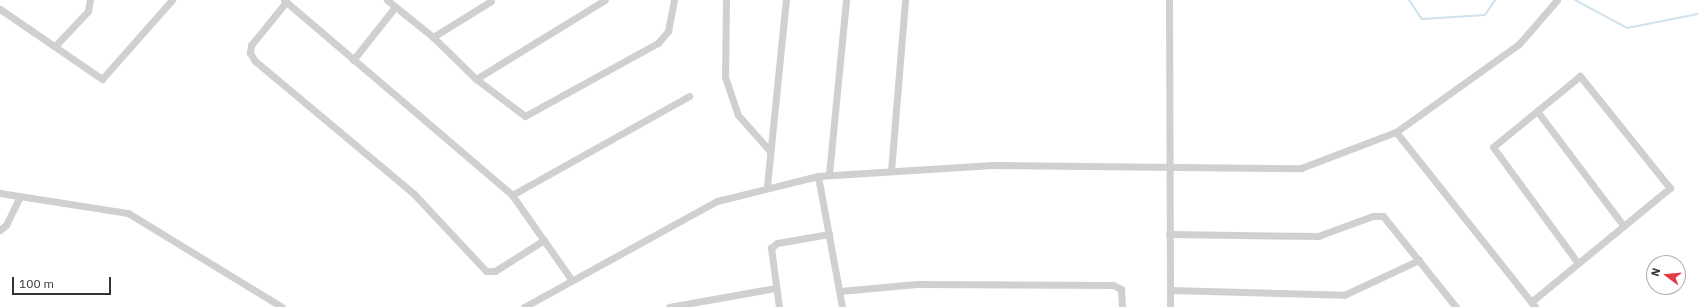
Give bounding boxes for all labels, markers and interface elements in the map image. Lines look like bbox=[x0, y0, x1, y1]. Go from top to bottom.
north arrow bbox=[1646, 255, 1686, 295]
text: N bbox=[1648, 266, 1663, 278]
scale bar bbox=[14, 269, 113, 295]
text: 100 m bbox=[19, 276, 54, 291]

